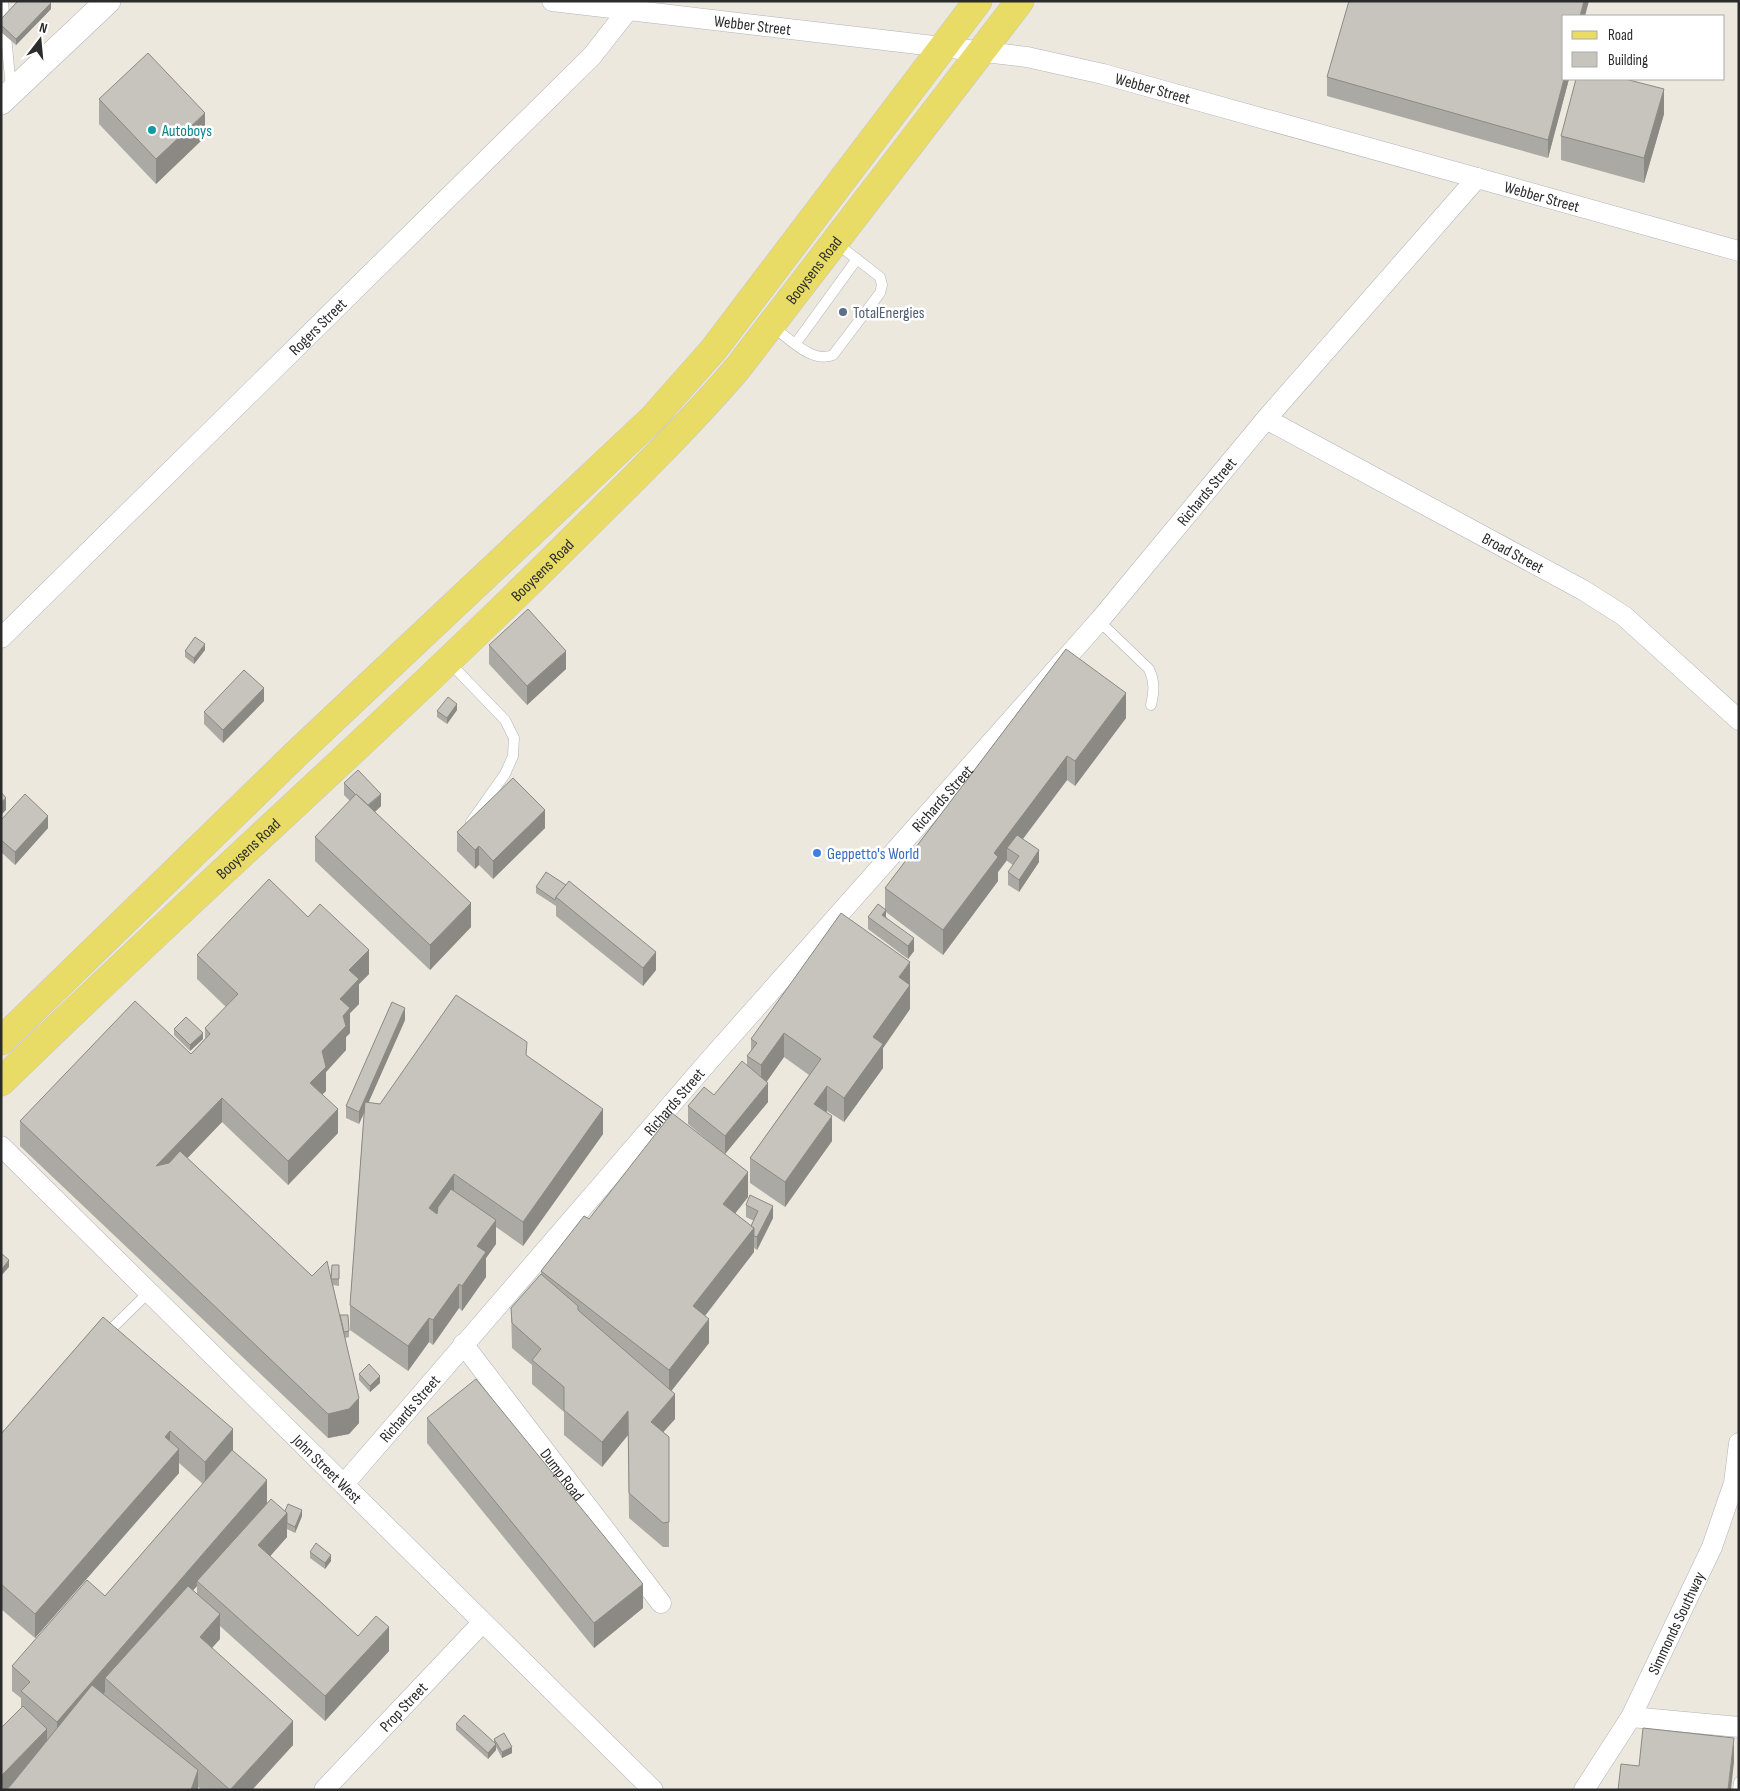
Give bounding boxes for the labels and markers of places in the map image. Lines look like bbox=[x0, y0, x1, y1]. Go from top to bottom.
place label: Autoboys bbox=[161, 122, 212, 141]
marker: Autoboys bbox=[146, 124, 158, 136]
place label: TotalEnergies bbox=[853, 304, 925, 323]
marker: TotalEnergies bbox=[837, 306, 849, 318]
place label: Geppetto's World bbox=[827, 845, 919, 864]
marker: Geppetto's World bbox=[811, 847, 823, 859]

